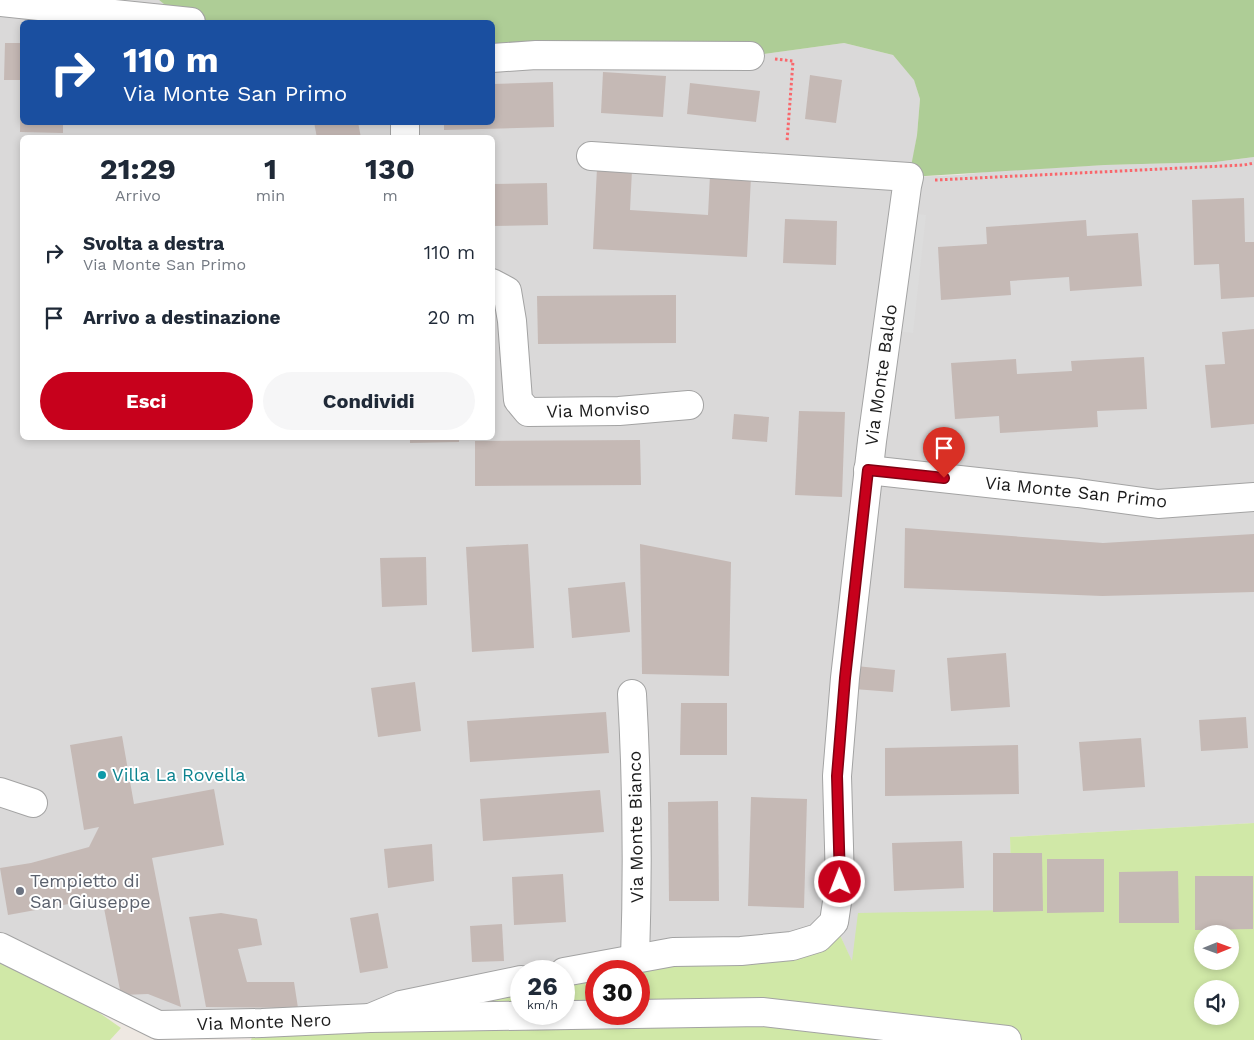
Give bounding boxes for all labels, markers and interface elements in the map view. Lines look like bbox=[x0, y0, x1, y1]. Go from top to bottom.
text: 110 m bbox=[123, 39, 219, 81]
icon: right bbox=[40, 40, 105, 105]
text: Via Monte San Primo bbox=[123, 81, 347, 106]
text: 21:29 bbox=[100, 151, 176, 186]
text: 1 bbox=[264, 151, 277, 186]
text: 130 bbox=[365, 151, 415, 186]
text: Arrivo bbox=[115, 186, 161, 205]
text: min bbox=[256, 186, 285, 205]
text: m bbox=[382, 186, 398, 205]
text: Svolta a destra bbox=[83, 232, 224, 255]
icon: right bbox=[40, 239, 68, 267]
text: 110 m bbox=[424, 241, 475, 264]
text: Via Monte San Primo bbox=[83, 255, 246, 274]
street label: Via Monte Baldo bbox=[860, 303, 901, 447]
icon: arrive bbox=[40, 304, 68, 332]
text: Arrivo a destinazione bbox=[83, 306, 280, 329]
text: 20 m bbox=[428, 306, 475, 329]
button: Esci bbox=[40, 372, 253, 430]
button: Condividi bbox=[263, 372, 475, 430]
street label: Via Monviso bbox=[546, 397, 650, 422]
pin bbox=[923, 427, 965, 478]
icon: arrive bbox=[930, 434, 958, 462]
street label: Via Monte San Primo bbox=[984, 471, 1168, 512]
street label: Via Monte Bianco bbox=[624, 751, 647, 903]
place label: Villa La Rovella bbox=[112, 764, 245, 785]
marker: Villa La Rovella bbox=[96, 769, 108, 781]
position arrow bbox=[813, 855, 865, 907]
place label: Tempietto di San Giuseppe bbox=[30, 870, 151, 912]
marker: Tempietto di San Giuseppe bbox=[14, 885, 26, 897]
north arrow bbox=[1194, 925, 1239, 970]
map controls bbox=[1194, 925, 1239, 1025]
speed limit sign: 30 bbox=[585, 960, 650, 1025]
text: 26 bbox=[527, 972, 558, 1001]
button: sound bbox=[1194, 980, 1239, 1025]
text: km/h bbox=[527, 998, 558, 1012]
street label: Via Monte Nero bbox=[196, 1009, 332, 1034]

